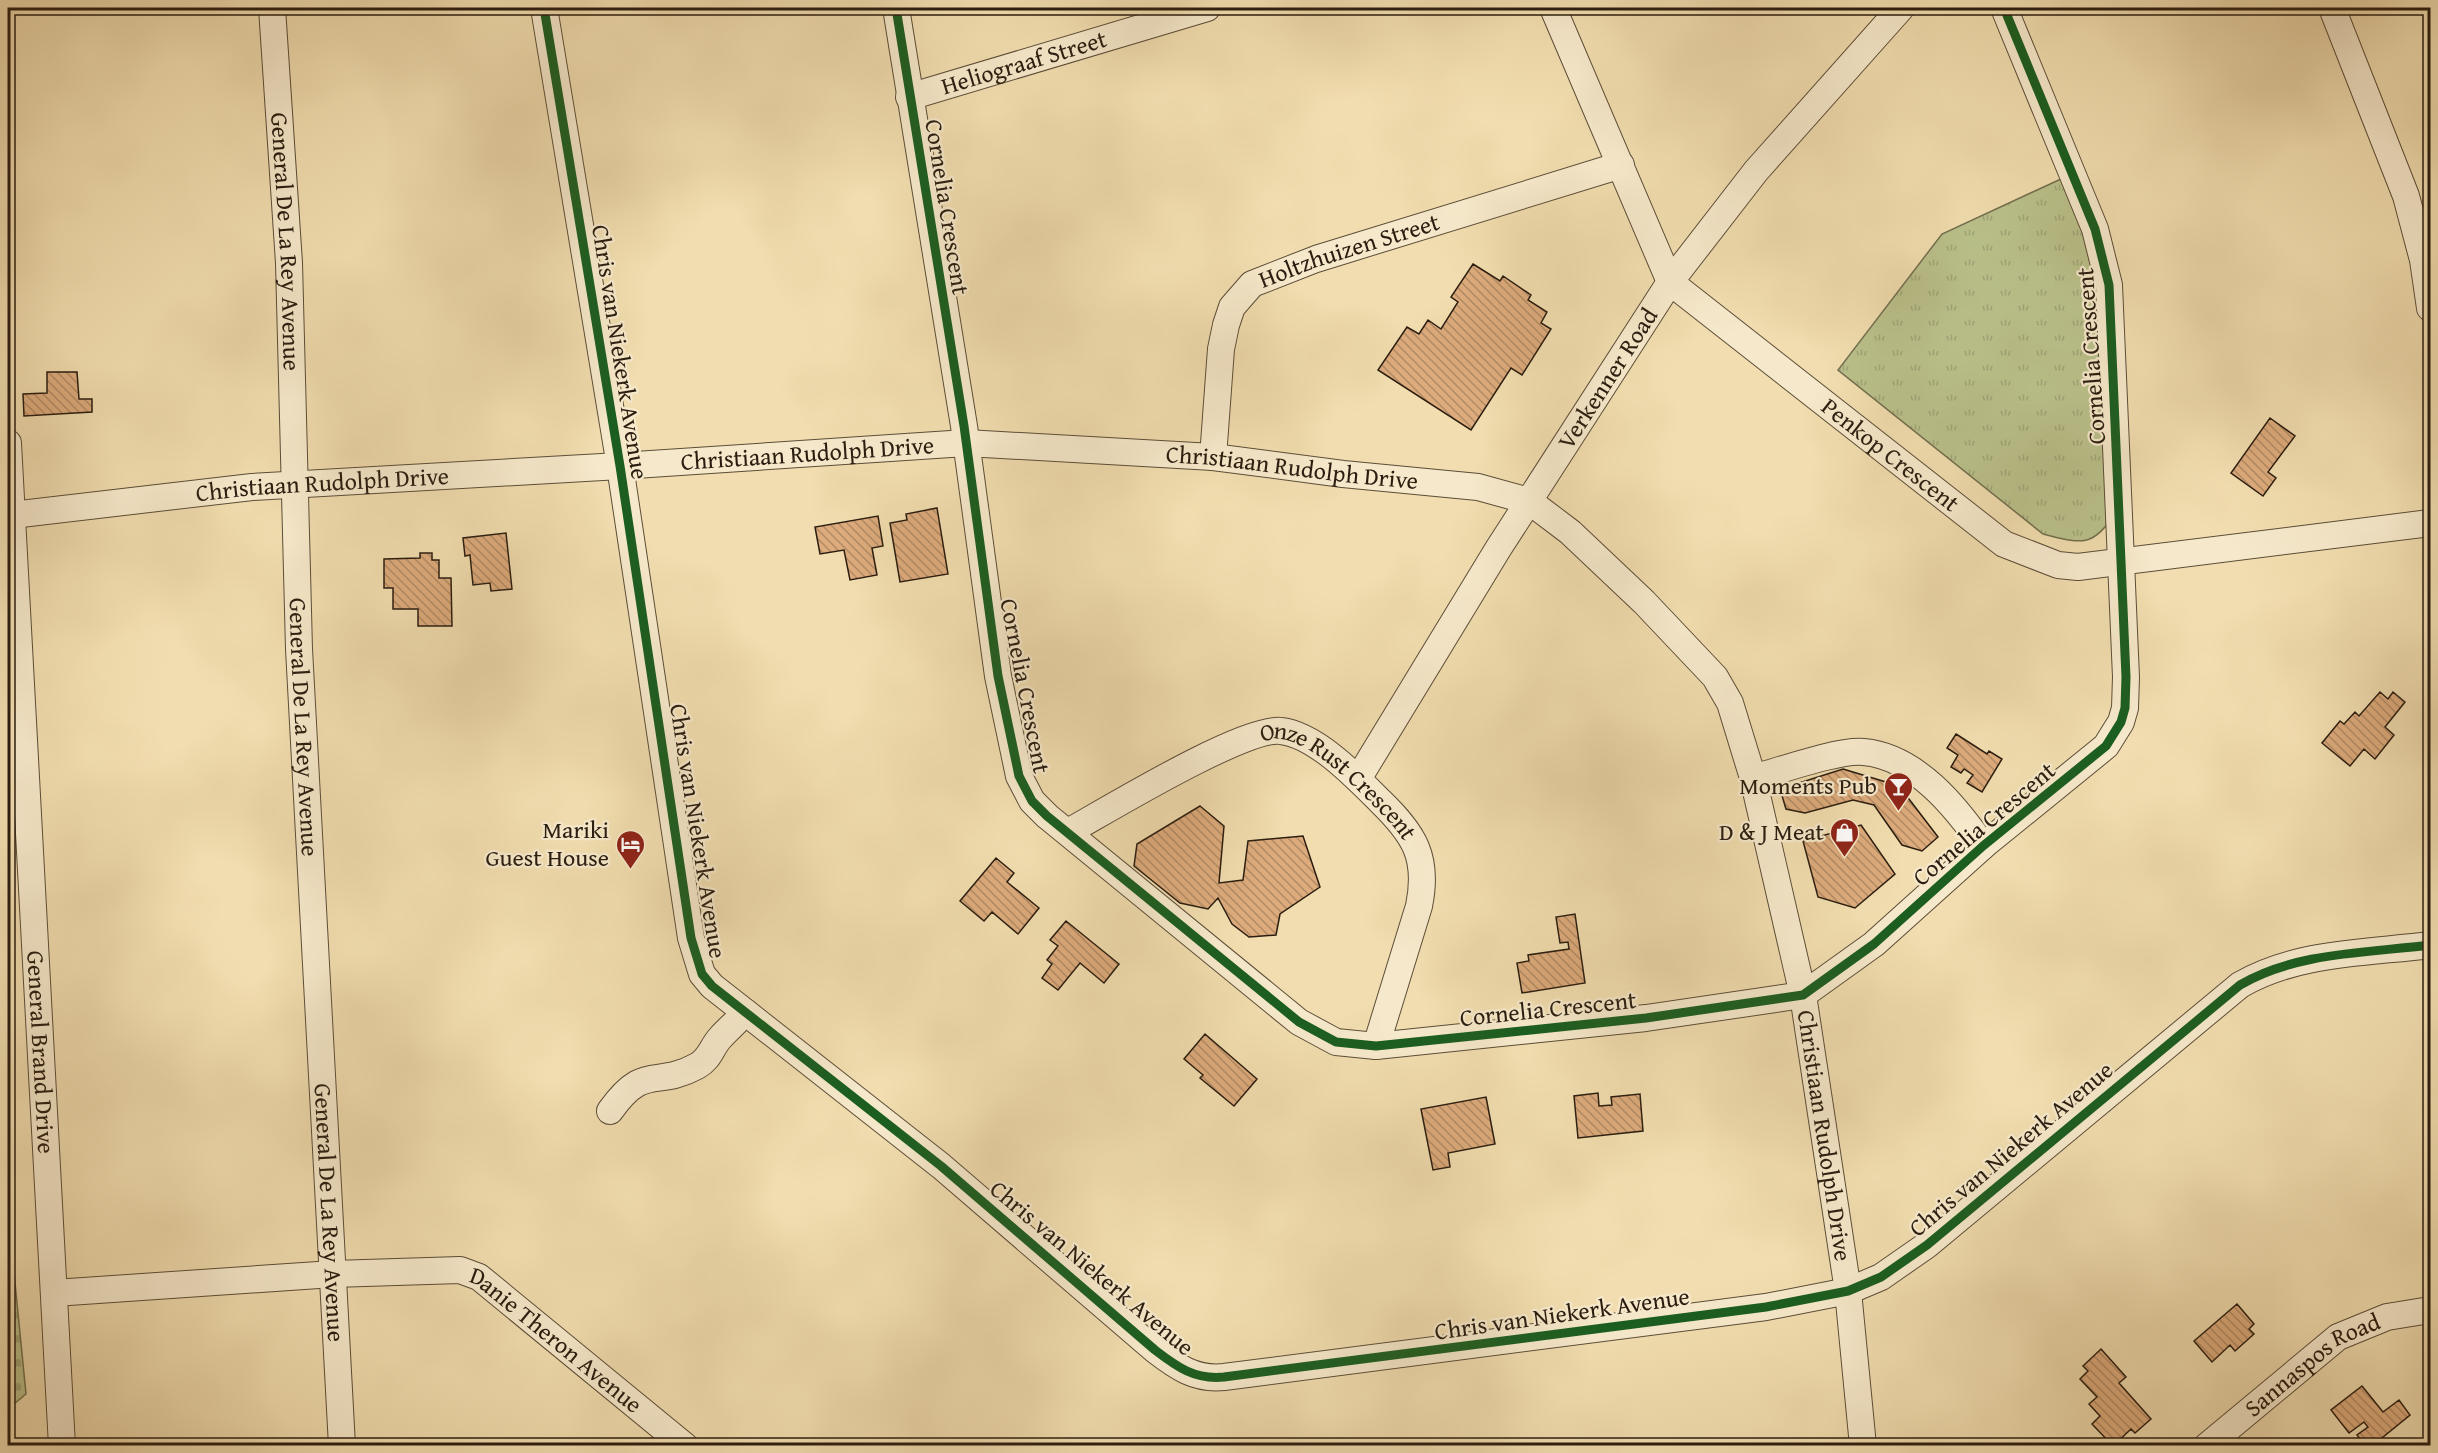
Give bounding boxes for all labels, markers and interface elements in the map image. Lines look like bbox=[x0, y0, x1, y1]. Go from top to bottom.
street label: Heliograaf Street bbox=[937, 21, 1111, 103]
street label: General De La Rey Avenue bbox=[262, 111, 310, 371]
street label: Cornelia Crescent bbox=[916, 117, 979, 298]
street label: Holtzhuizen Street bbox=[1253, 204, 1444, 297]
street label: Chris van Niekerk Avenue bbox=[583, 222, 658, 482]
street label: Cornelia Crescent bbox=[2067, 266, 2114, 446]
street label: Verkenner Road bbox=[1549, 301, 1666, 456]
street label: Penkop Crescent bbox=[1814, 389, 1968, 520]
street label: Christiaan Rudolph Drive bbox=[680, 427, 935, 479]
street label: Christiaan Rudolph Drive bbox=[1165, 436, 1420, 498]
street label: Christiaan Rudolph Drive bbox=[194, 458, 450, 510]
street label: Cornelia Crescent bbox=[991, 596, 1060, 777]
street label: General De La Rey Avenue bbox=[281, 597, 328, 857]
street label: Chris van Niekerk Avenue bbox=[661, 701, 736, 961]
street label: Onze Rust Crescent bbox=[1256, 712, 1426, 847]
street label: Cornelia Crescent bbox=[1905, 753, 2063, 894]
place label: Moments Pub bbox=[1739, 768, 1877, 803]
bar icon: Moments Pub bbox=[1882, 770, 1914, 812]
place label: Mariki Guest House bbox=[485, 812, 609, 875]
place label: D & J Meat bbox=[1719, 814, 1825, 849]
shop icon: D & J Meat bbox=[1829, 816, 1861, 858]
hotel icon: Mariki Guest House bbox=[614, 828, 646, 870]
street label: General Brand Drive bbox=[18, 950, 64, 1155]
street label: Cornelia Crescent bbox=[1458, 982, 1638, 1035]
street label: Christiaan Rudolph Drive bbox=[1789, 1008, 1861, 1264]
street label: Chris van Niekerk Avenue bbox=[1901, 1053, 2120, 1245]
street label: General De La Rey Avenue bbox=[305, 1082, 354, 1343]
street label: Chris van Niekerk Avenue bbox=[983, 1172, 1202, 1364]
street label: Danie Theron Avenue bbox=[465, 1257, 650, 1421]
street label: Chris van Niekerk Avenue bbox=[1432, 1278, 1692, 1349]
street label: Sannaspos Road bbox=[2237, 1304, 2385, 1425]

